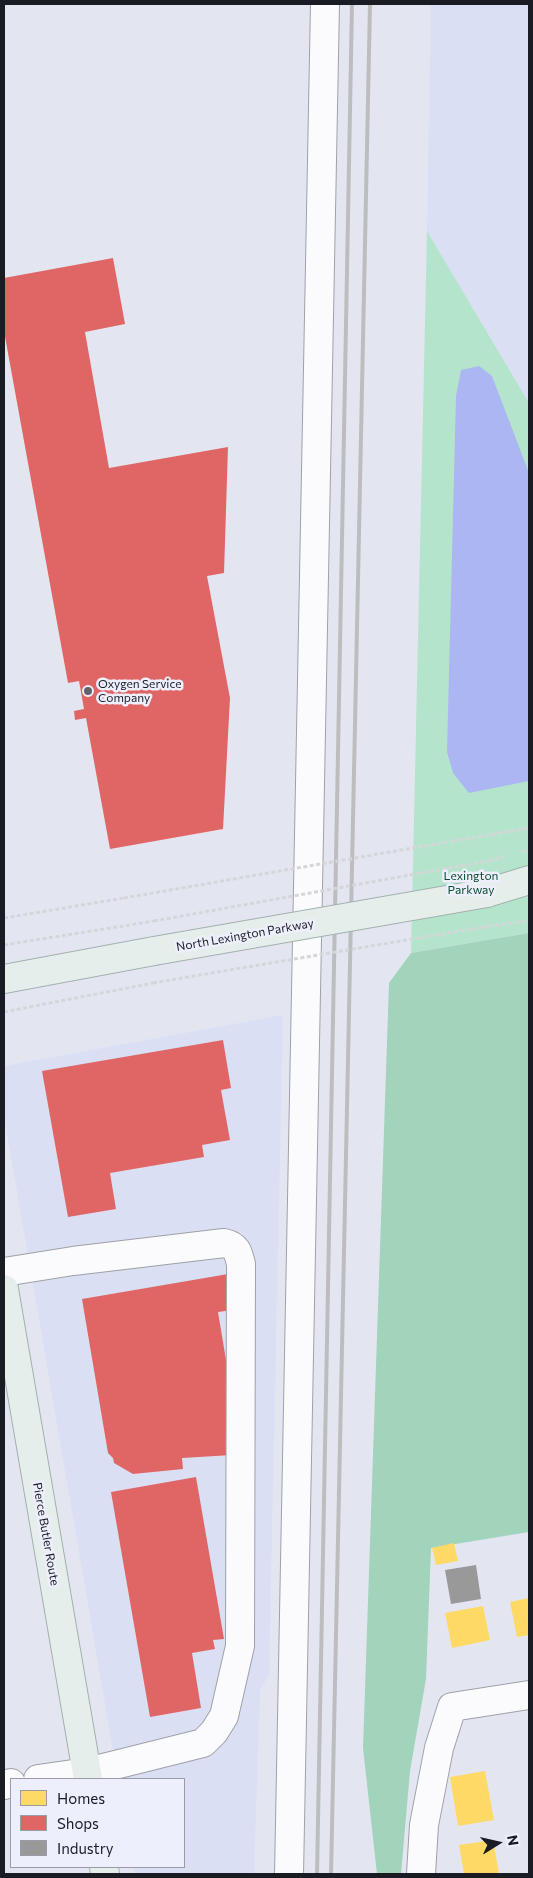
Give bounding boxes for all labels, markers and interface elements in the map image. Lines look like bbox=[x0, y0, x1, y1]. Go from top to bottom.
place label: Oxygen Service Company bbox=[98, 677, 182, 705]
marker: Oxygen Service Company bbox=[82, 685, 94, 697]
park label: Lexington Parkway bbox=[444, 869, 498, 897]
street label: North Lexington Parkway bbox=[175, 916, 315, 954]
street label: Pierce Butler Route bbox=[30, 1481, 62, 1587]
legend bbox=[10, 1778, 185, 1868]
text: Homes bbox=[57, 1789, 105, 1807]
text: Shops bbox=[57, 1814, 99, 1832]
north arrow bbox=[473, 1818, 523, 1868]
text: N bbox=[504, 1834, 523, 1847]
text: Industry bbox=[57, 1839, 114, 1857]

